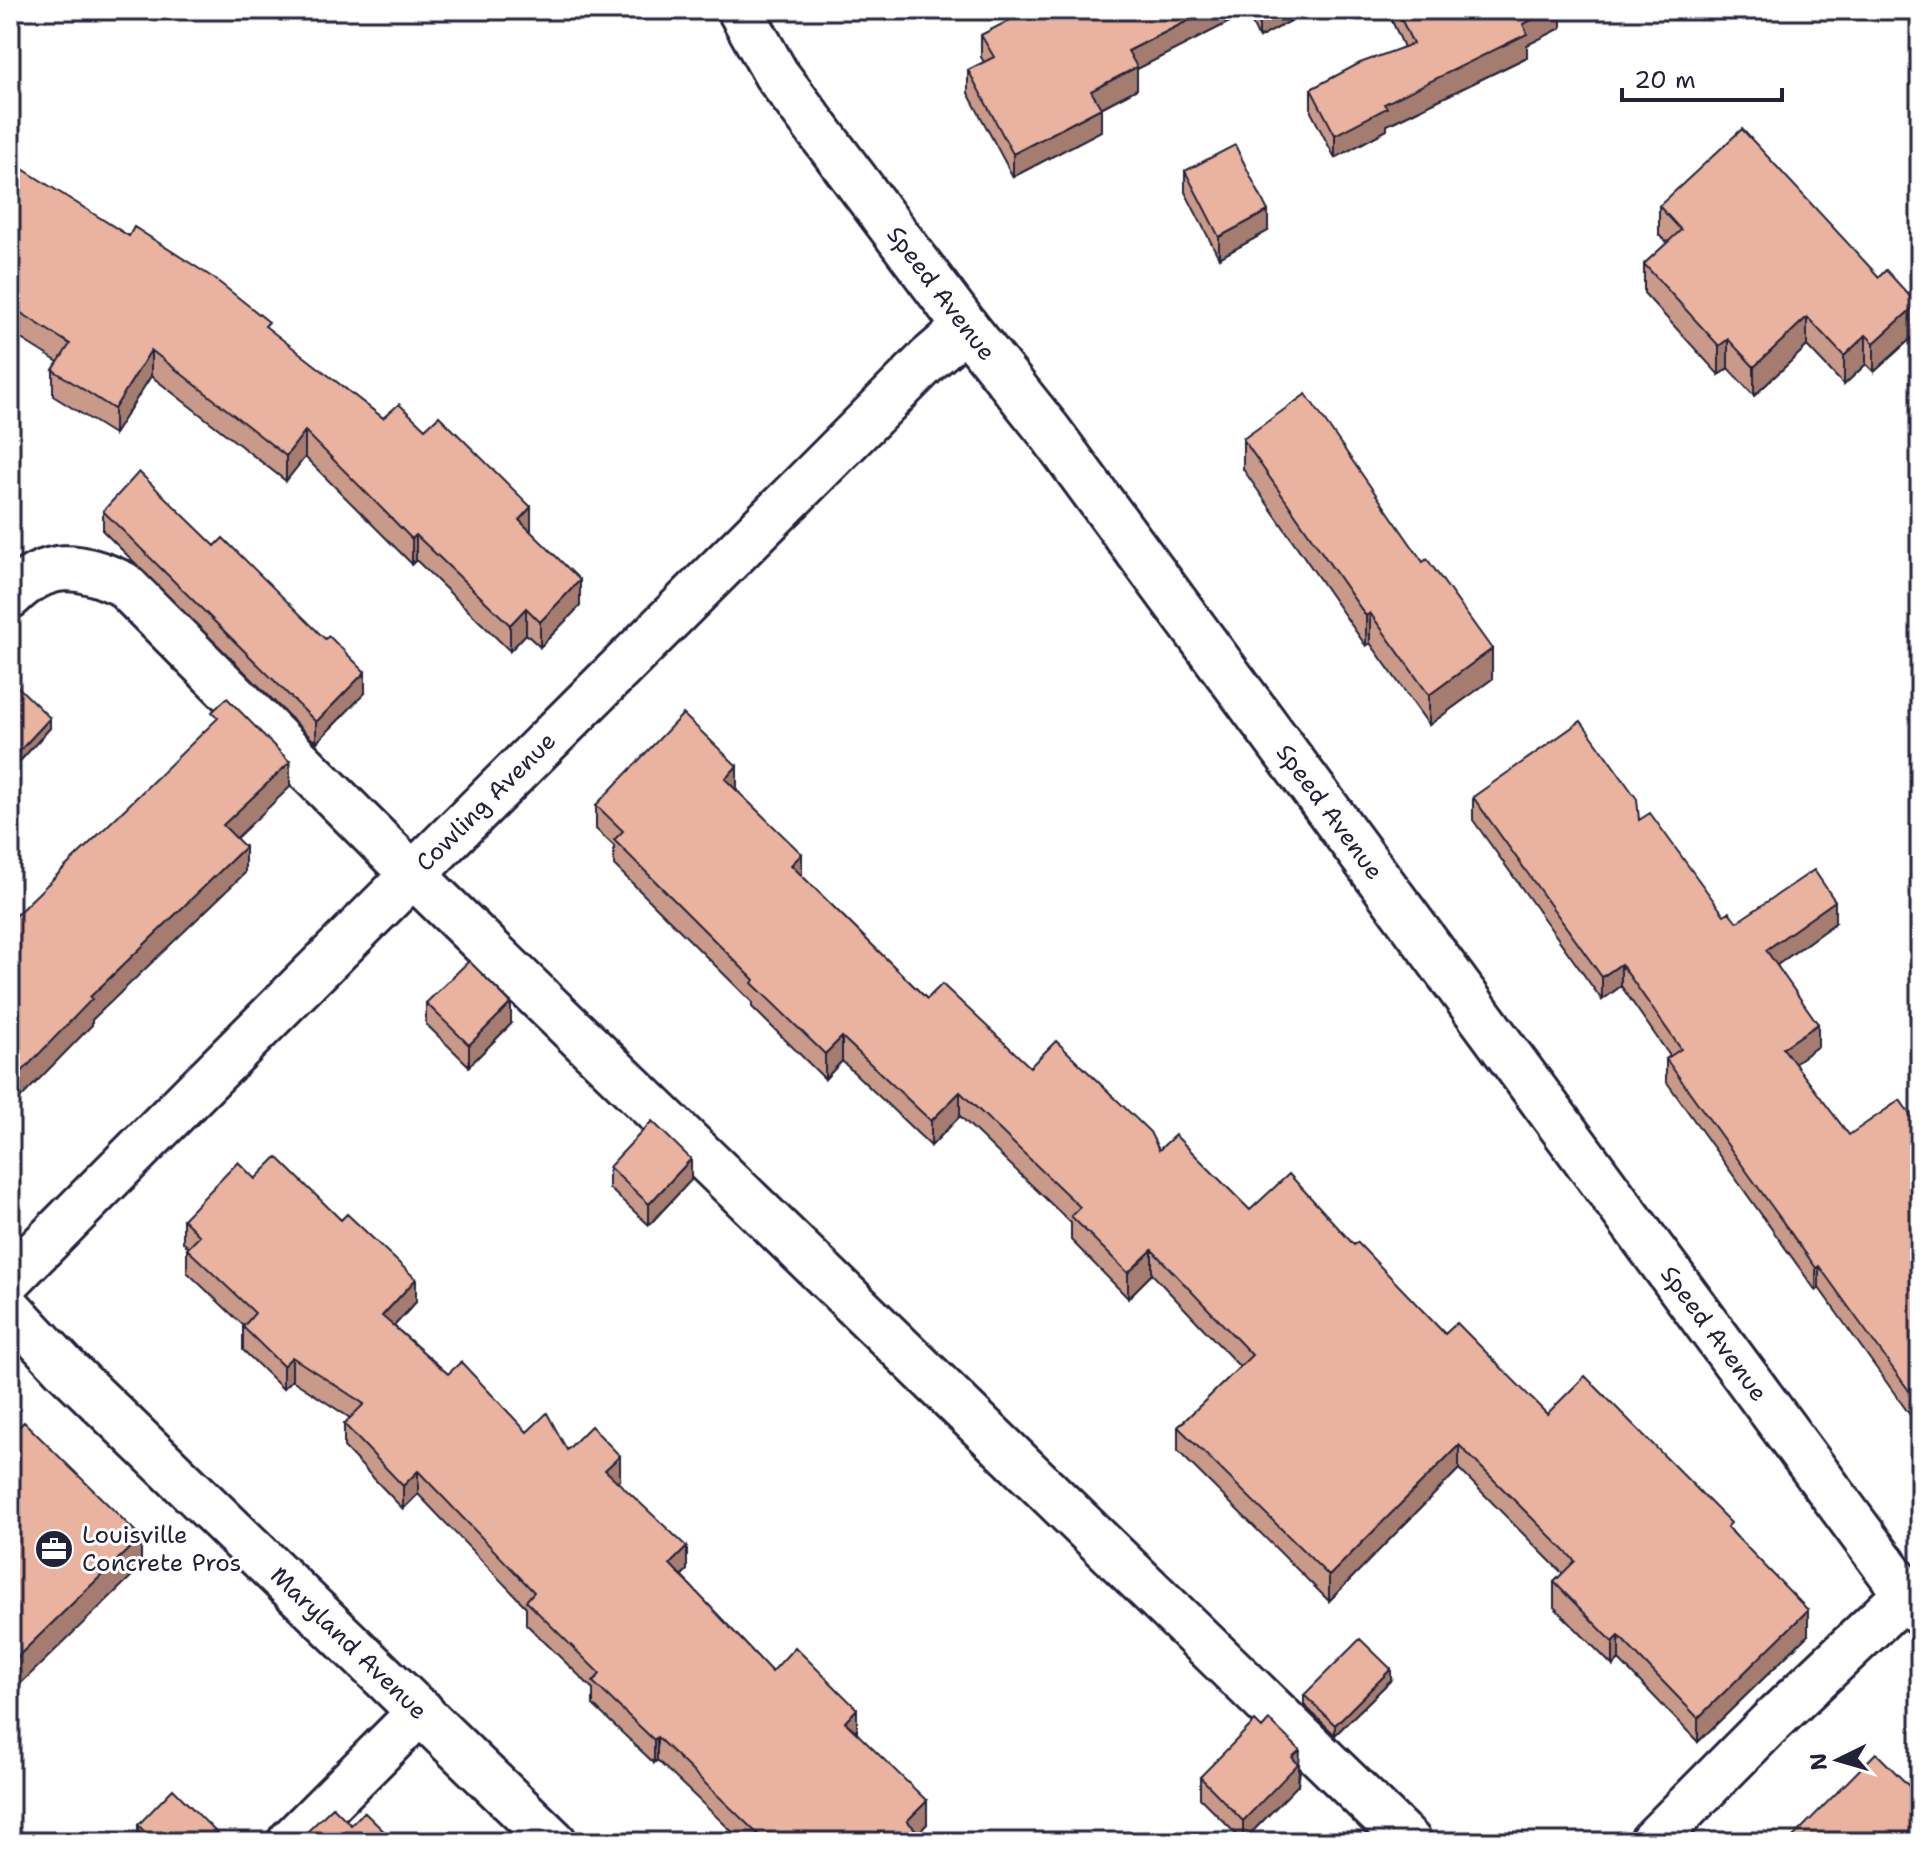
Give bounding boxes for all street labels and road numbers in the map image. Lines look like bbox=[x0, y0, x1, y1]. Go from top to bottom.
street label: Speed Avenue bbox=[880, 220, 1003, 367]
street label: Cowling Avenue bbox=[409, 725, 563, 878]
street label: Speed Avenue bbox=[1269, 738, 1390, 886]
street label: Speed Avenue bbox=[1653, 1259, 1775, 1408]
street label: Maryland Avenue bbox=[264, 1560, 434, 1727]

